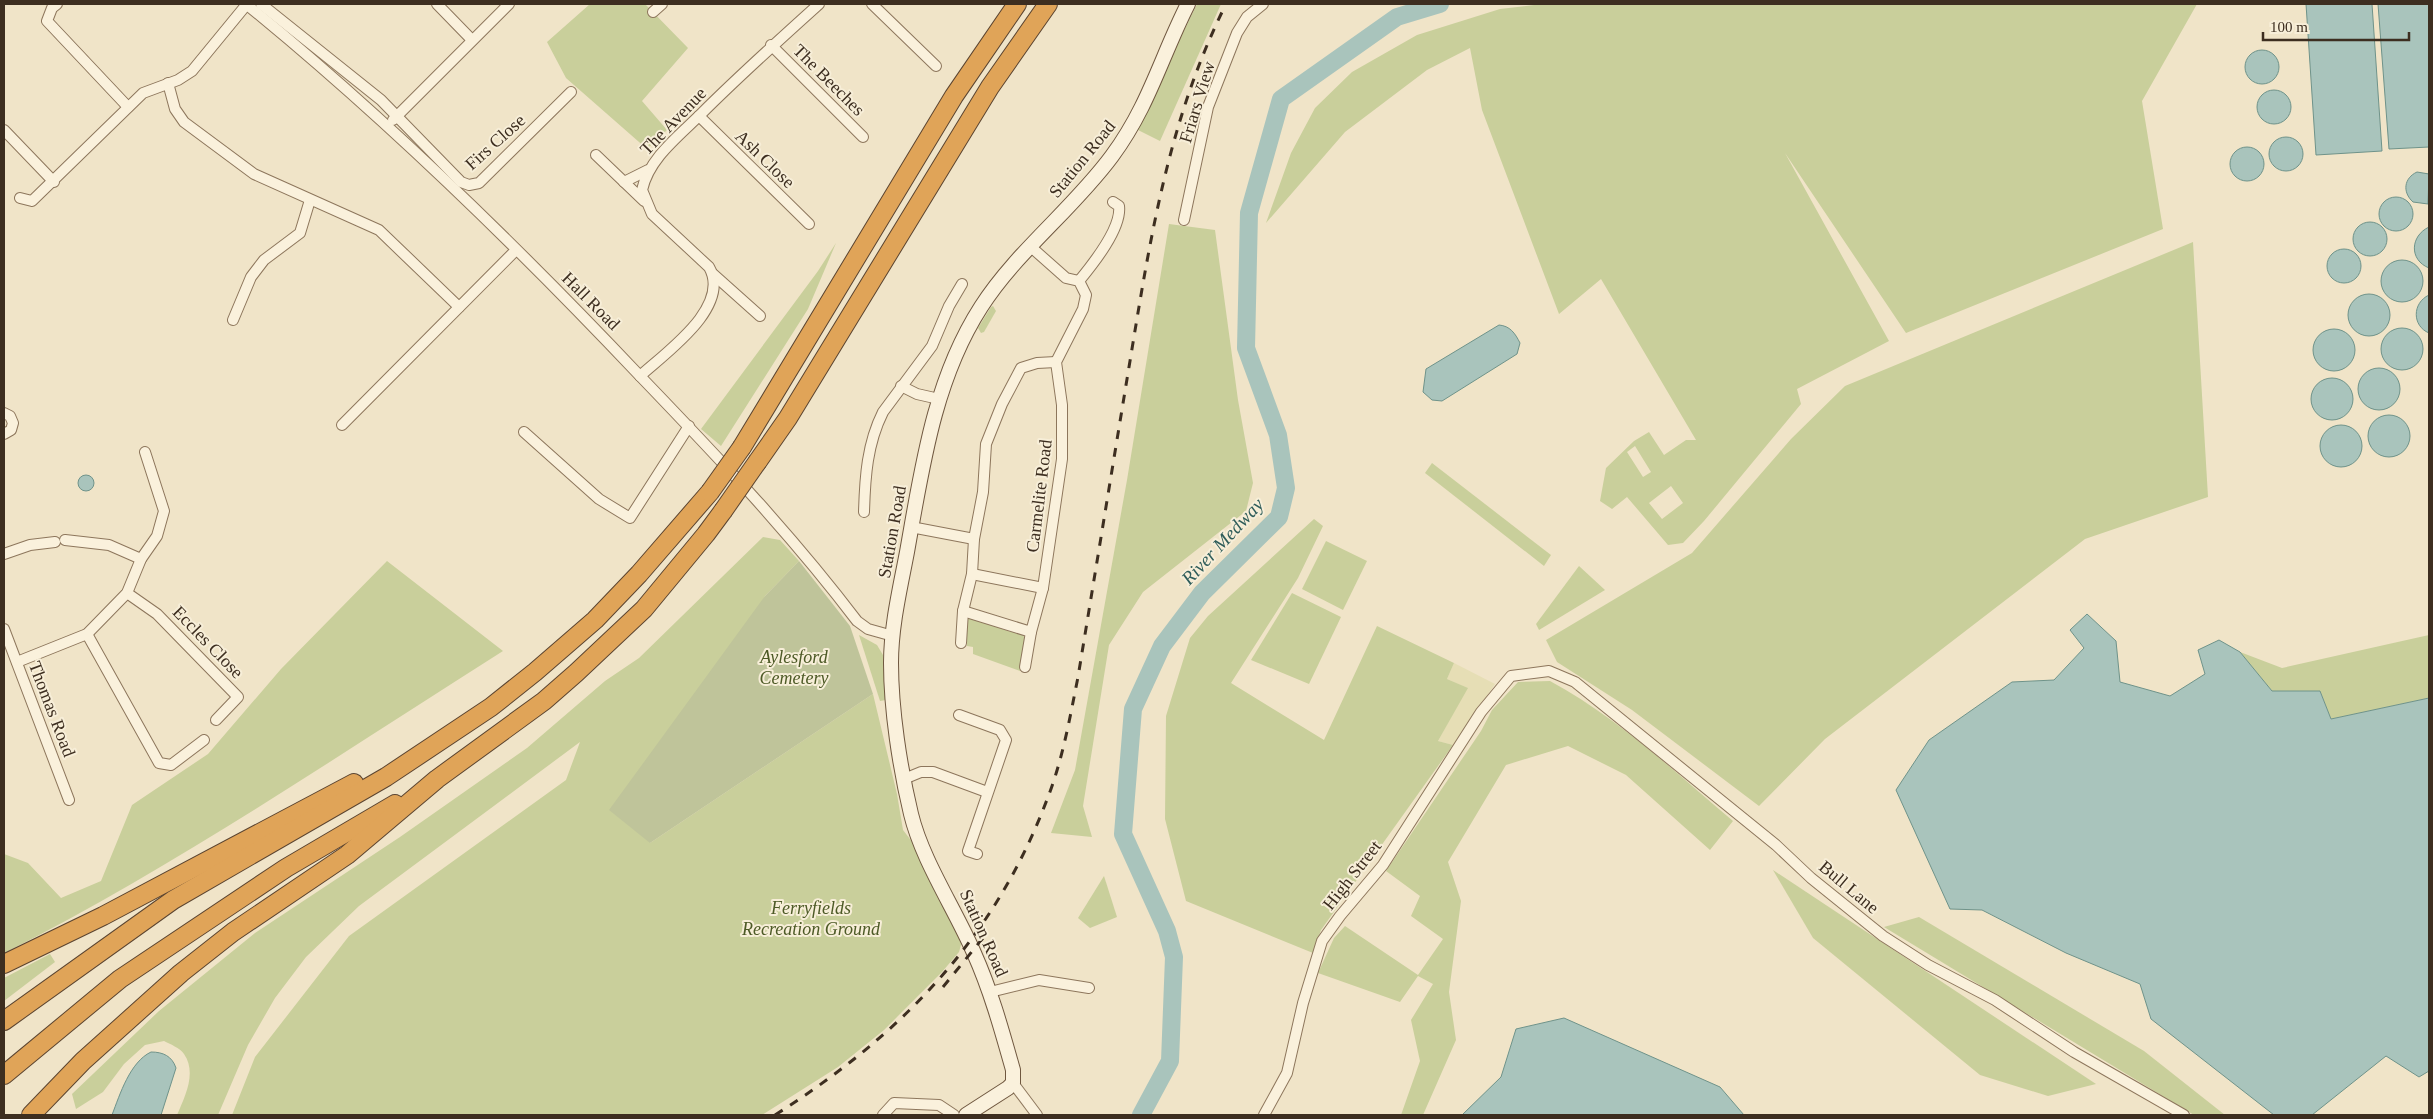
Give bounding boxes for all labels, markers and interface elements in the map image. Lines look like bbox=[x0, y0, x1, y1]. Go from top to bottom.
scale bar bbox=[2263, 10, 2409, 42]
text: 100 m bbox=[2270, 19, 2308, 35]
street label: The Beeches bbox=[789, 40, 869, 120]
street label: Friars View bbox=[1175, 59, 1219, 145]
street label: The Avenue bbox=[636, 83, 710, 159]
street label: Firs Close bbox=[461, 110, 529, 174]
street label: Station Road bbox=[1045, 116, 1119, 202]
street label: Ash Close bbox=[731, 126, 799, 192]
street label: Hall Road bbox=[558, 268, 624, 334]
street label: Carmelite Road bbox=[1022, 438, 1056, 554]
street label: Station Road bbox=[874, 484, 910, 580]
water label: River Medway bbox=[1176, 493, 1268, 590]
street label: Eccles Close bbox=[169, 602, 247, 682]
park label: Aylesford Cemetery bbox=[759, 647, 829, 688]
street label: Thomas Road bbox=[25, 659, 79, 759]
street label: High Street bbox=[1319, 836, 1385, 914]
street label: Bull Lane bbox=[1815, 856, 1883, 918]
street label: Station Road bbox=[956, 886, 1012, 980]
park label: Ferryfields Recreation Ground bbox=[741, 898, 881, 939]

